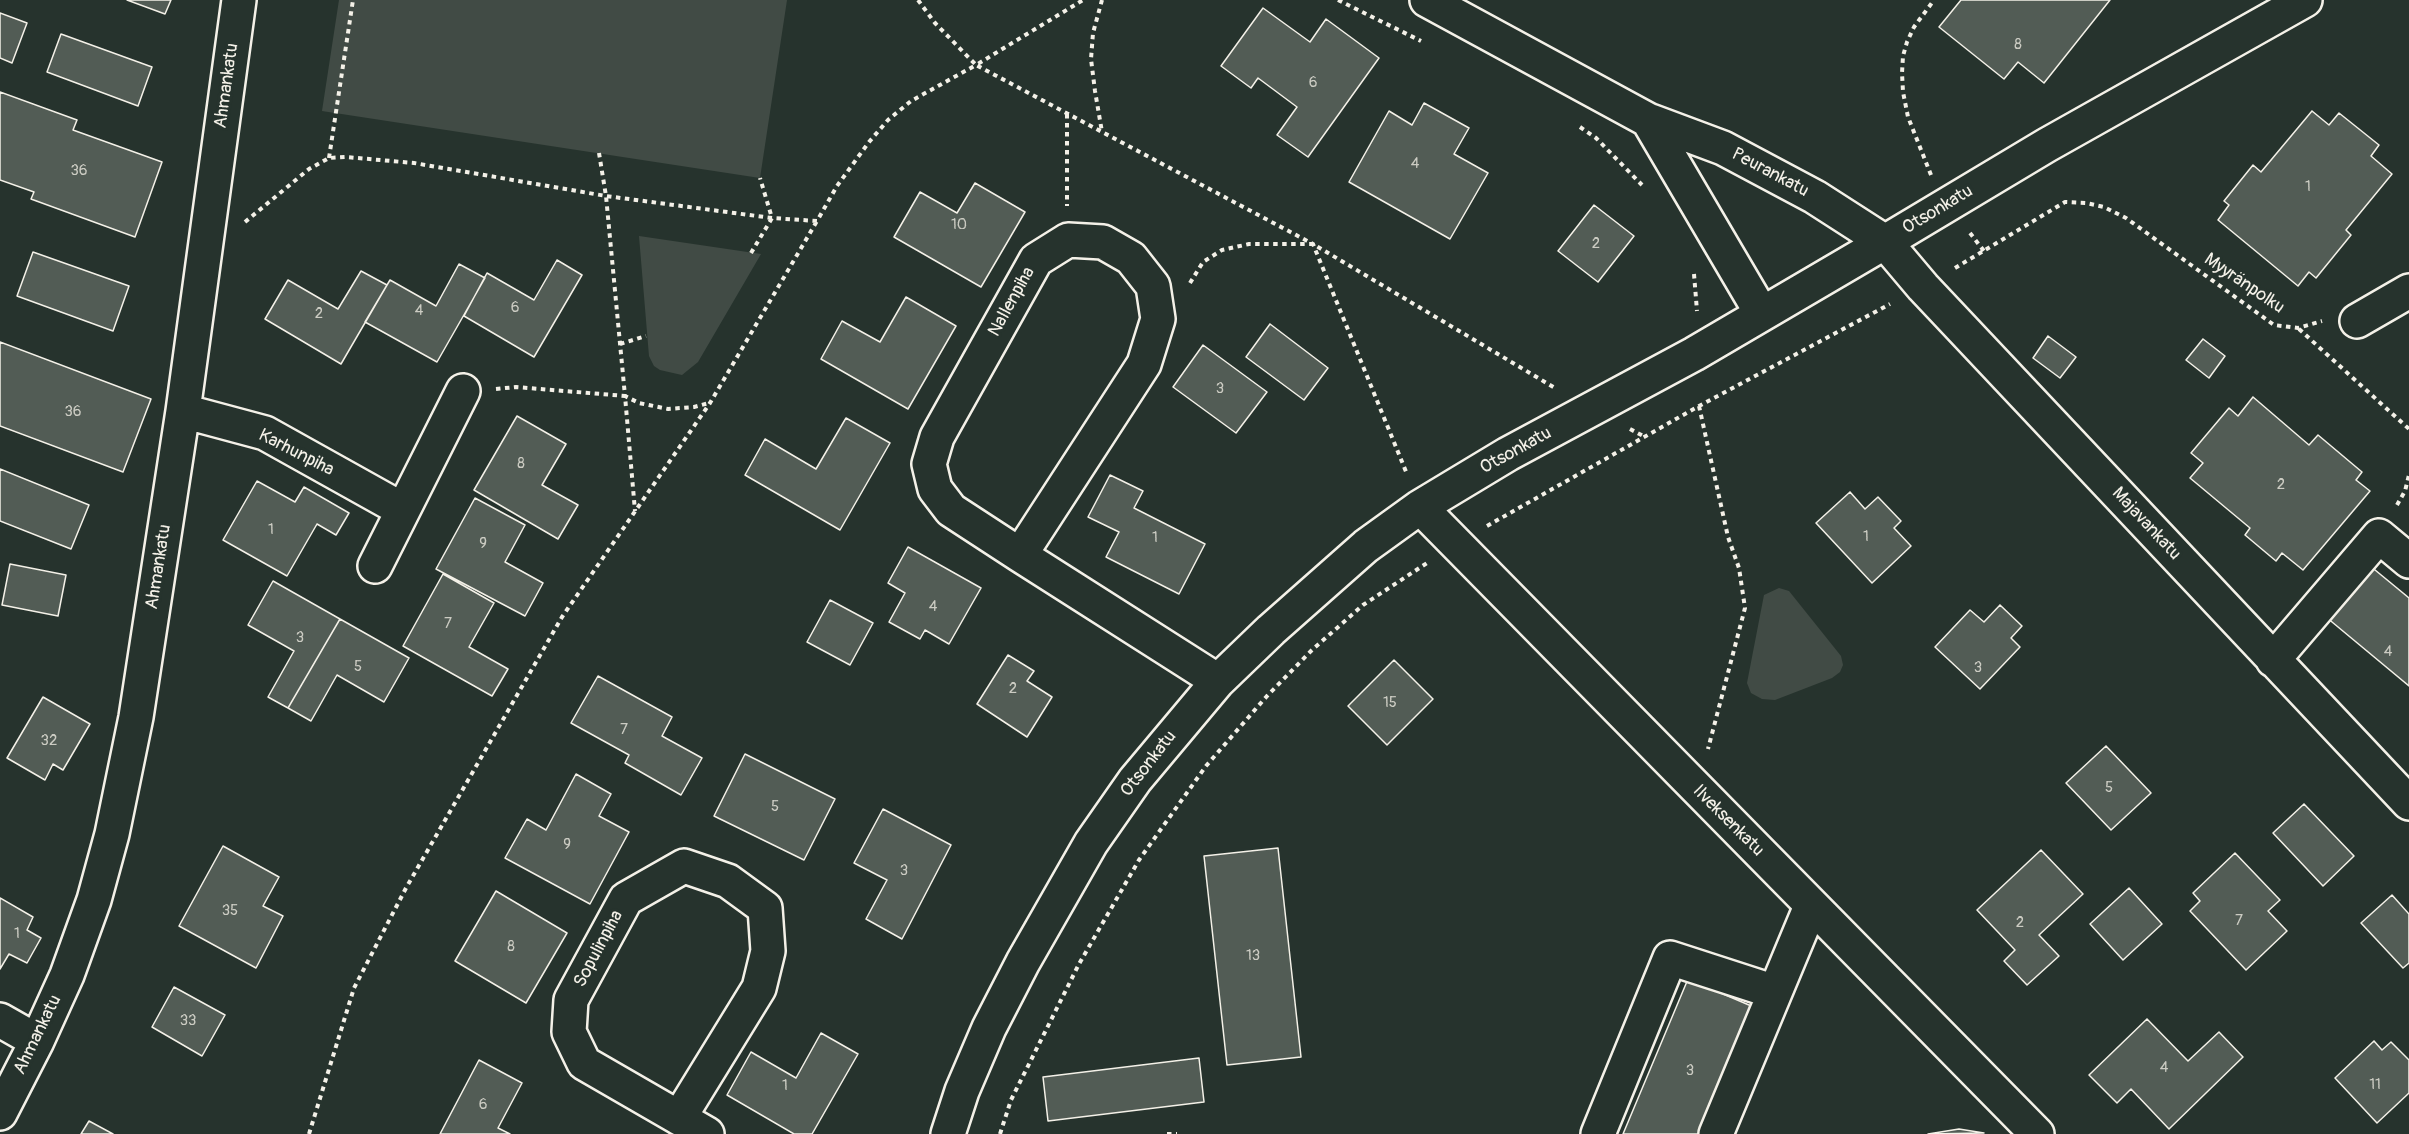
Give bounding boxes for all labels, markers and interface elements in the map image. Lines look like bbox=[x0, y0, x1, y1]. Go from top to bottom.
house number: 8 bbox=[2014, 36, 2022, 54]
street label: Ahmankatu bbox=[210, 42, 244, 130]
house number: 6 bbox=[1309, 74, 1317, 92]
street label: Peurankatu bbox=[1728, 144, 1812, 202]
house number: 4 bbox=[1411, 155, 1419, 173]
house number: 36 bbox=[70, 162, 88, 180]
house number: 1 bbox=[2305, 178, 2311, 196]
street label: Otsonkatu bbox=[1899, 181, 1977, 239]
house number: 10 bbox=[951, 216, 967, 234]
house number: 2 bbox=[1592, 235, 1600, 253]
street label: Myyränpolku bbox=[2200, 249, 2288, 319]
street label: Nallenpiha bbox=[984, 263, 1040, 341]
house number: 6 bbox=[511, 299, 519, 317]
house number: 4 bbox=[415, 302, 423, 320]
house number: 2 bbox=[315, 305, 323, 323]
house number: 3 bbox=[1216, 380, 1224, 398]
house number: 36 bbox=[64, 403, 82, 421]
street label: Otsonkatu bbox=[1477, 423, 1555, 479]
street label: Karhunpiha bbox=[255, 425, 337, 481]
house number: 8 bbox=[517, 455, 525, 473]
house number: 2 bbox=[2277, 476, 2285, 494]
street label: Majavankatu bbox=[2107, 483, 2185, 565]
house number: 1 bbox=[268, 521, 274, 539]
street label: Ahmankatu bbox=[142, 523, 176, 611]
house number: 1 bbox=[1863, 528, 1869, 546]
house number: 1 bbox=[1152, 529, 1158, 547]
house number: 9 bbox=[479, 535, 487, 553]
house number: 4 bbox=[929, 598, 937, 616]
house number: 7 bbox=[444, 615, 452, 633]
house number: 3 bbox=[296, 629, 304, 647]
house number: 4 bbox=[2384, 643, 2392, 661]
house number: 5 bbox=[354, 658, 362, 676]
house number: 3 bbox=[1974, 659, 1982, 677]
house number: 2 bbox=[1009, 680, 1017, 698]
house number: 15 bbox=[1383, 694, 1397, 712]
house number: 7 bbox=[620, 721, 628, 739]
street label: Otsonkatu bbox=[1116, 727, 1182, 801]
house number: 32 bbox=[41, 732, 57, 750]
house number: 5 bbox=[2105, 779, 2113, 797]
street label: Ilveksenkatu bbox=[1688, 781, 1768, 861]
house number: 5 bbox=[771, 798, 779, 816]
house number: 9 bbox=[563, 836, 571, 854]
house number: 3 bbox=[900, 862, 908, 880]
house number: 35 bbox=[222, 902, 238, 920]
street label: Sopulinpiha bbox=[570, 907, 628, 991]
house number: 7 bbox=[2235, 912, 2243, 930]
house number: 2 bbox=[2016, 914, 2024, 932]
house number: 1 bbox=[14, 925, 20, 943]
house number: 8 bbox=[507, 938, 515, 956]
house number: 13 bbox=[1246, 947, 1260, 965]
street label: Ahmankatu bbox=[9, 992, 67, 1078]
house number: 33 bbox=[180, 1012, 196, 1030]
house number: 4 bbox=[2160, 1059, 2168, 1077]
house number: 3 bbox=[1686, 1062, 1694, 1080]
house number: 11 bbox=[2369, 1076, 2381, 1094]
house number: 1 bbox=[782, 1077, 788, 1095]
house number: 6 bbox=[479, 1096, 487, 1114]

